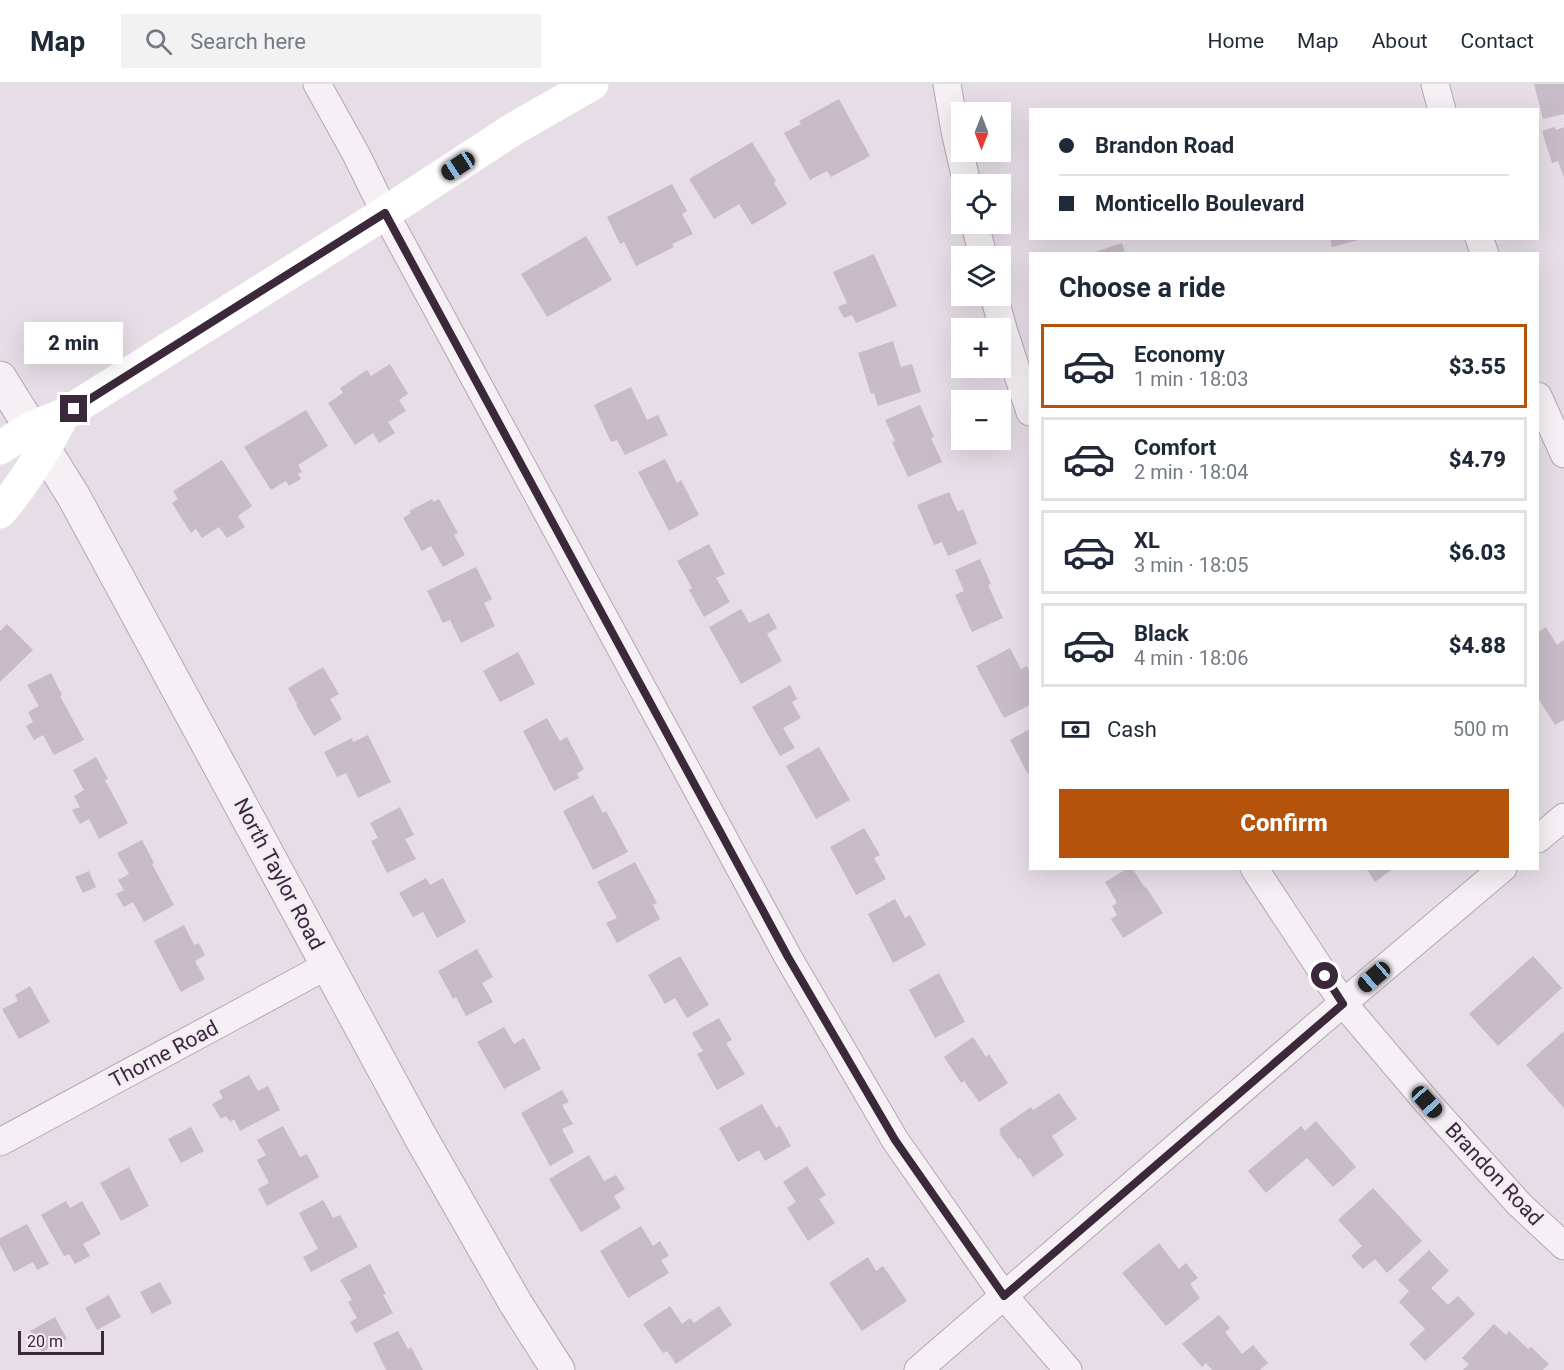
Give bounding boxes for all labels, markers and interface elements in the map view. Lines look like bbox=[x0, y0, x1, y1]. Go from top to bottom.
search box bbox=[121, 14, 541, 68]
text: Map bbox=[30, 25, 85, 58]
icon: search bbox=[142, 25, 175, 58]
text: Search here bbox=[190, 29, 306, 54]
text: Home bbox=[1208, 29, 1264, 53]
text: Map bbox=[1297, 29, 1339, 53]
text: About bbox=[1372, 29, 1428, 53]
text: Contact bbox=[1461, 29, 1534, 53]
north arrow bbox=[951, 102, 1011, 162]
map controls bbox=[951, 102, 1011, 450]
text: Brandon Road bbox=[1095, 133, 1234, 158]
car bbox=[438, 149, 478, 183]
button: locate bbox=[951, 174, 1011, 234]
text: Monticello Boulevard bbox=[1095, 191, 1304, 216]
button: layers bbox=[951, 246, 1011, 306]
text: Choose a ride bbox=[1059, 272, 1225, 304]
button: + bbox=[951, 318, 1011, 378]
callout: 2 min bbox=[25, 322, 124, 364]
text: 2 min bbox=[48, 331, 99, 355]
icon: car bbox=[1062, 339, 1116, 393]
text: Economy bbox=[1134, 342, 1225, 367]
text: $3.55 bbox=[1449, 354, 1506, 379]
text: 1 min · 18:03 bbox=[1134, 367, 1249, 391]
button: − bbox=[951, 390, 1011, 450]
route end bbox=[60, 395, 87, 422]
icon: car bbox=[1062, 432, 1116, 486]
text: Comfort bbox=[1134, 435, 1216, 460]
text: $4.79 bbox=[1449, 447, 1506, 472]
text: 2 min · 18:04 bbox=[1134, 460, 1249, 484]
icon: car bbox=[1062, 525, 1116, 579]
text: XL bbox=[1134, 528, 1160, 553]
text: $6.03 bbox=[1449, 540, 1506, 565]
text: 3 min · 18:05 bbox=[1134, 553, 1249, 577]
icon: car bbox=[1062, 618, 1116, 672]
text: Black bbox=[1134, 621, 1189, 646]
text: $4.88 bbox=[1449, 633, 1506, 658]
text: 4 min · 18:06 bbox=[1134, 646, 1249, 670]
icon: cash bbox=[1059, 713, 1092, 746]
text: Cash bbox=[1107, 717, 1157, 742]
text: 500 m bbox=[1453, 717, 1509, 741]
button: Confirm bbox=[1059, 789, 1509, 858]
street label: North Taylor Road bbox=[229, 794, 329, 954]
car bbox=[1355, 958, 1393, 996]
route start bbox=[1311, 962, 1338, 989]
street label: Thorne Road bbox=[106, 1015, 222, 1093]
car bbox=[1408, 1083, 1446, 1121]
street label: Brandon Road bbox=[1440, 1118, 1548, 1230]
scale bar bbox=[18, 1328, 104, 1356]
text: 20 m bbox=[27, 1332, 63, 1351]

